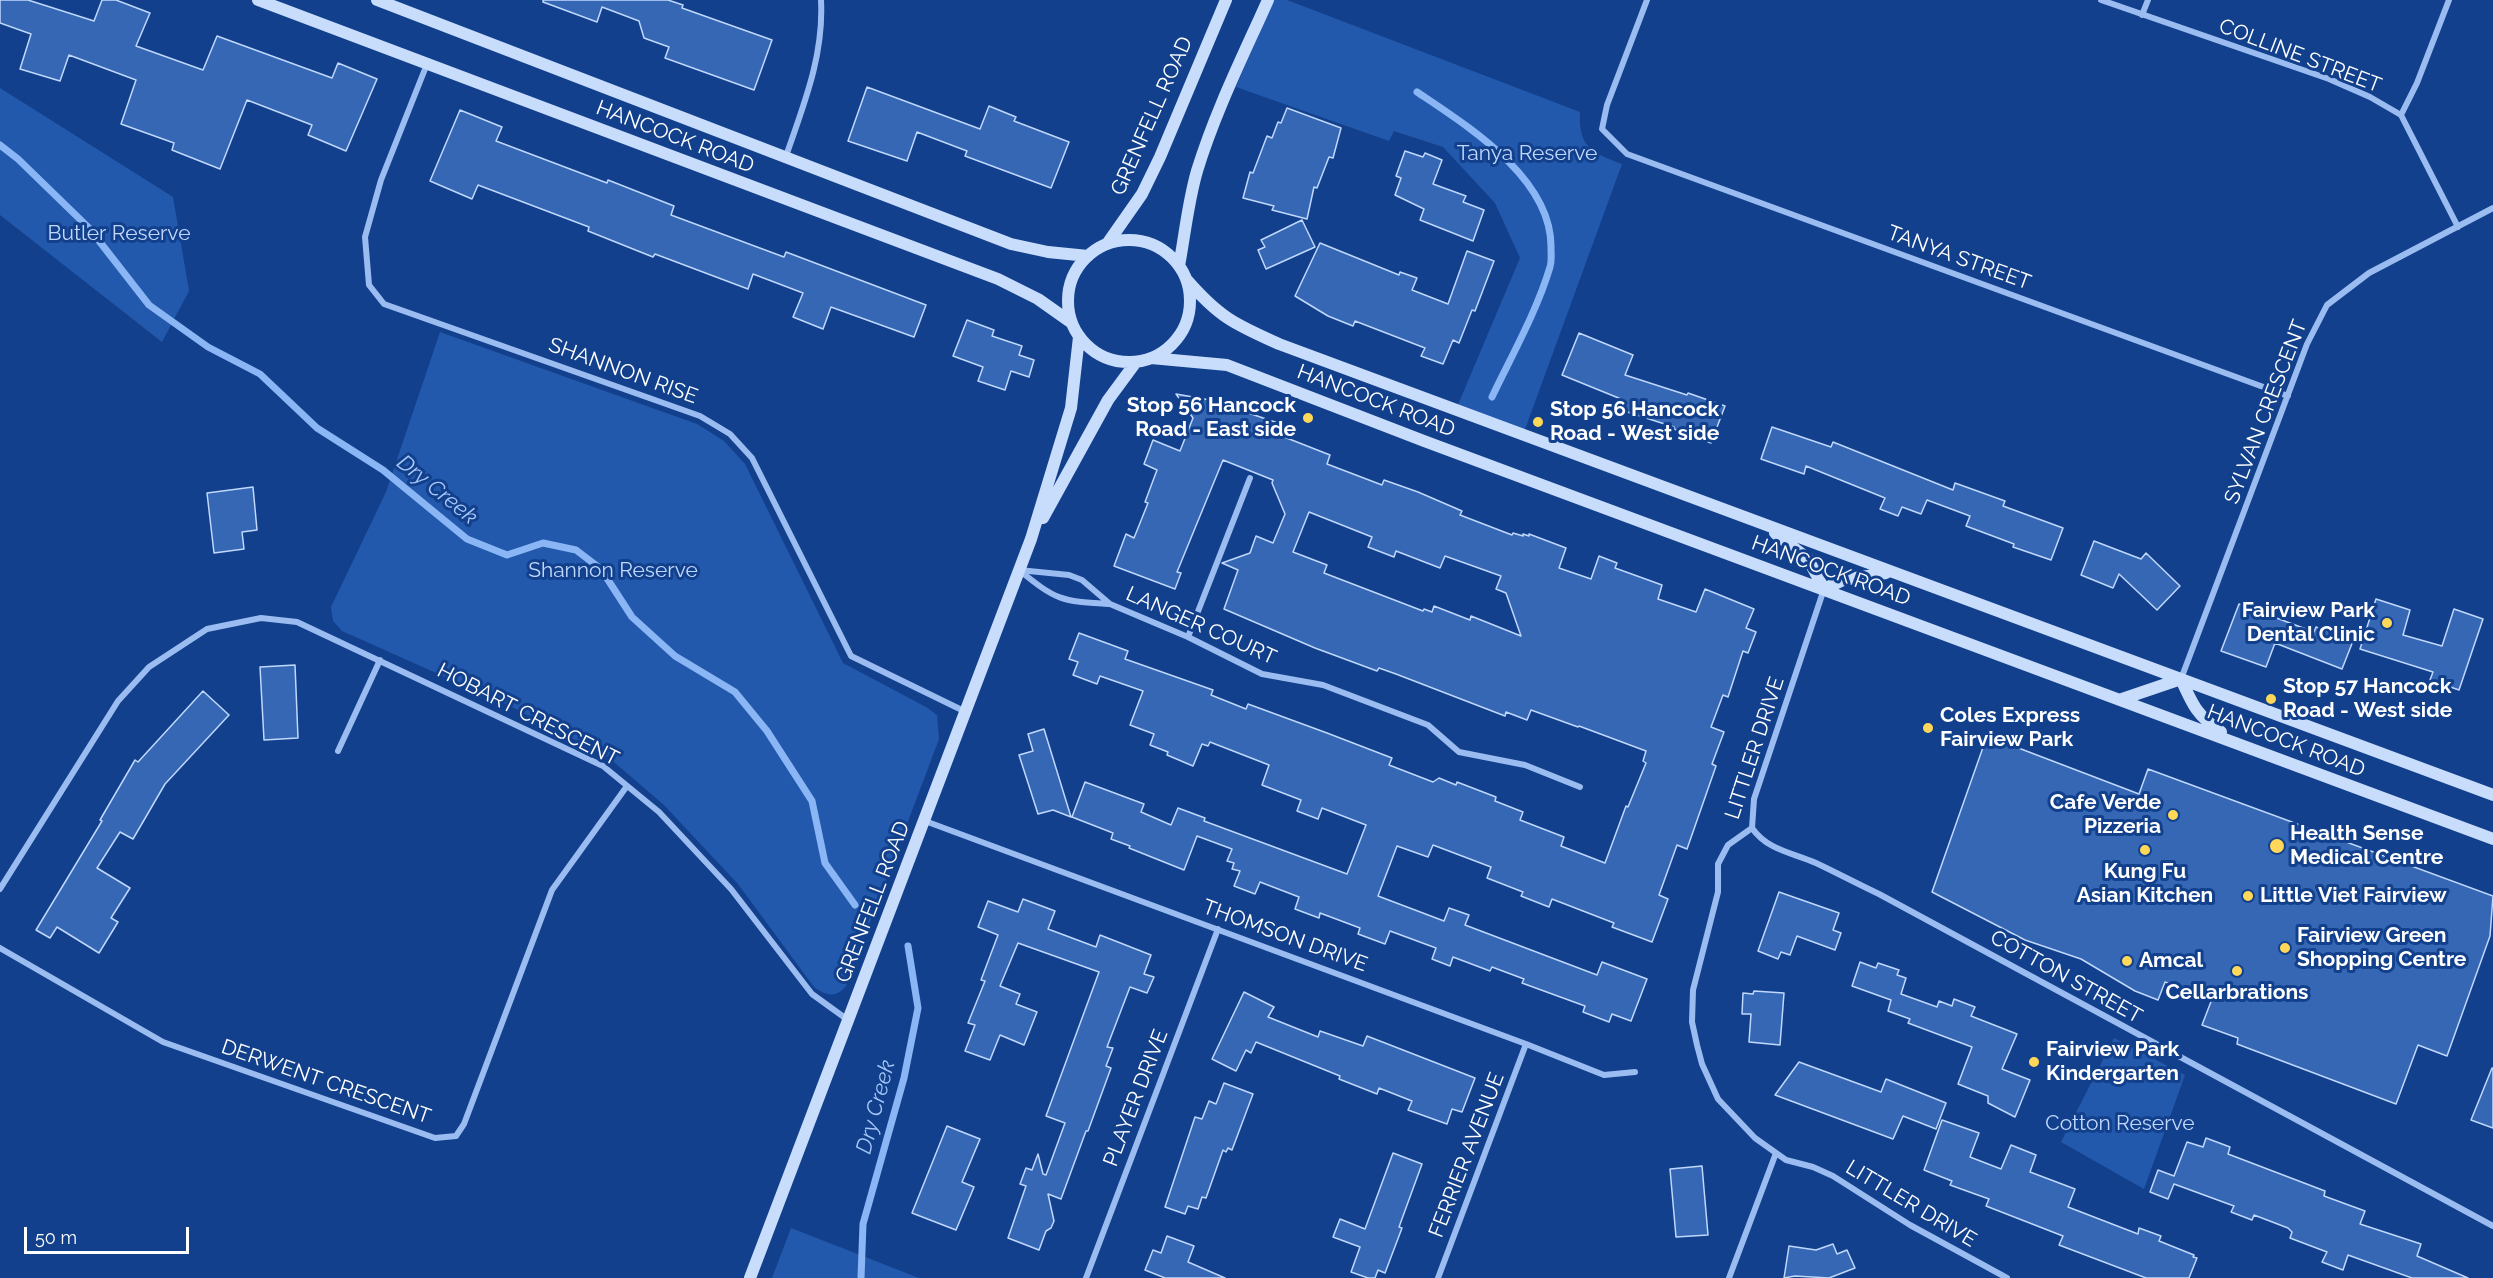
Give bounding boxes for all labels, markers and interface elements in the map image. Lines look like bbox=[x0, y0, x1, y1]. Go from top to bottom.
street label: COLLINE STREET bbox=[2215, 13, 2385, 99]
street label: GRENFELL ROAD bbox=[1106, 33, 1198, 199]
street label: HANCOCK ROAD bbox=[592, 95, 758, 179]
park label: Tanya Reserve bbox=[1457, 141, 1597, 167]
street label: TANYA STREET bbox=[1884, 220, 2034, 296]
park label: Butler Reserve bbox=[48, 221, 190, 247]
street label: SYLVAN CRESCENT bbox=[2219, 317, 2313, 507]
street label: SHANNON RISE bbox=[545, 332, 701, 410]
street label: HANCOCK ROAD bbox=[1293, 359, 1459, 443]
place label: Stop 56 Hancock Road - East side bbox=[1127, 393, 1296, 443]
place label: Stop 56 Hancock Road - West side bbox=[1550, 397, 1719, 447]
marker: Stop 56 Hancock Road - East side bbox=[1301, 411, 1315, 425]
marker: Stop 56 Hancock Road - West side bbox=[1531, 415, 1545, 429]
water label: Dry Creek bbox=[391, 450, 483, 530]
street label: HANCOCK ROAD bbox=[1748, 531, 1914, 611]
park label: Shannon Reserve bbox=[528, 558, 698, 584]
street label: LANGER COURT bbox=[1122, 582, 1280, 670]
place label: Fairview Park Dental Clinic bbox=[2242, 598, 2375, 648]
marker: Fairview Park Dental Clinic bbox=[2380, 616, 2394, 630]
street label: HOBART CRESCENT bbox=[433, 658, 623, 772]
street label: LITTLER DRIVE bbox=[1720, 674, 1790, 822]
place label: Stop 57 Hancock Road - West side bbox=[2283, 674, 2452, 724]
marker: Stop 57 Hancock Road - West side bbox=[2264, 692, 2278, 706]
street label: HANCOCK ROAD bbox=[2203, 699, 2369, 783]
place label: Coles Express Fairview Park bbox=[1940, 703, 2080, 753]
marker: Coles Express Fairview Park bbox=[1921, 721, 1935, 735]
place label: Cafe Verde Pizzeria bbox=[2050, 790, 2161, 840]
marker: Cafe Verde Pizzeria bbox=[2166, 808, 2180, 822]
street label: GRENFELL ROAD bbox=[831, 818, 915, 986]
place label: Health Sense Medical Centre bbox=[2290, 821, 2443, 871]
marker: Health Sense Medical Centre bbox=[2268, 837, 2286, 855]
marker: Kung Fu Asian Kitchen bbox=[2138, 843, 2152, 857]
place label: Kung Fu Asian Kitchen bbox=[2077, 859, 2213, 909]
place label: Little Viet Fairview bbox=[2260, 883, 2447, 909]
marker: Little Viet Fairview bbox=[2241, 889, 2255, 903]
street label: THOMSON DRIVE bbox=[1199, 894, 1371, 978]
place label: Fairview Green Shopping Centre bbox=[2297, 923, 2466, 973]
street label: COTTON STREET bbox=[1986, 925, 2146, 1029]
marker: Fairview Green Shopping Centre bbox=[2278, 941, 2292, 955]
place label: Amcal bbox=[2139, 948, 2203, 974]
marker: Amcal bbox=[2120, 954, 2134, 968]
marker: Cellarbrations bbox=[2230, 964, 2244, 978]
place label: Cellarbrations bbox=[2166, 980, 2308, 1006]
street label: PLAYER DRIVE bbox=[1098, 1026, 1174, 1170]
street label: DERWENT CRESCENT bbox=[218, 1034, 434, 1130]
place label: Fairview Park Kindergarten bbox=[2046, 1037, 2179, 1087]
marker: Fairview Park Kindergarten bbox=[2027, 1055, 2041, 1069]
water label: Dry Creek bbox=[851, 1057, 901, 1157]
street label: FERRIER AVENUE bbox=[1424, 1069, 1510, 1241]
park label: Cotton Reserve bbox=[2045, 1111, 2195, 1137]
street label: LITTLER DRIVE bbox=[1841, 1155, 1981, 1253]
scale bar bbox=[27, 1215, 192, 1253]
text: 50 m bbox=[35, 1227, 77, 1248]

